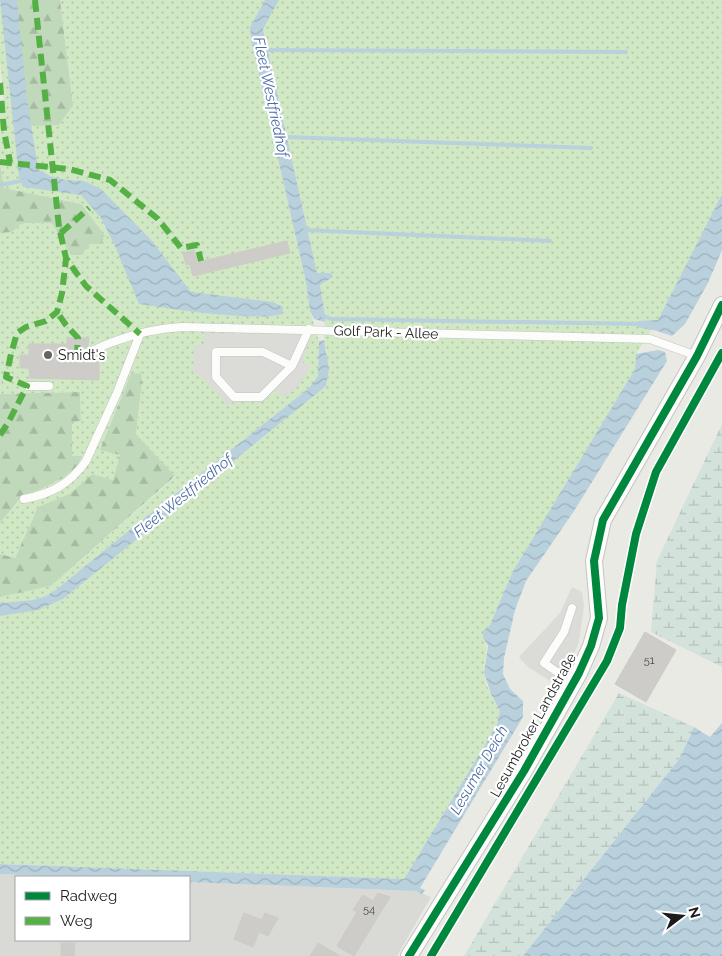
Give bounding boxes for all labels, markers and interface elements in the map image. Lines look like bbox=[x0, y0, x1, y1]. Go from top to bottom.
water label: Fleet Westfriedhof bbox=[249, 35, 293, 161]
street label: Golf Park - Allee bbox=[333, 322, 439, 342]
place label: Smidt's bbox=[58, 347, 105, 363]
marker: Smidt's bbox=[42, 349, 54, 361]
water label: Fleet Westfriedhof bbox=[130, 449, 238, 541]
street label: Lesumbroker Landstraße bbox=[487, 650, 579, 800]
house number: 51 bbox=[644, 654, 655, 667]
water label: Lesumer Deich bbox=[446, 723, 512, 817]
legend bbox=[15, 876, 190, 941]
text: Radweg bbox=[60, 887, 117, 905]
north arrow bbox=[657, 891, 707, 941]
house number: 54 bbox=[363, 903, 375, 916]
text: N bbox=[685, 905, 704, 920]
text: Weg bbox=[60, 912, 93, 930]

